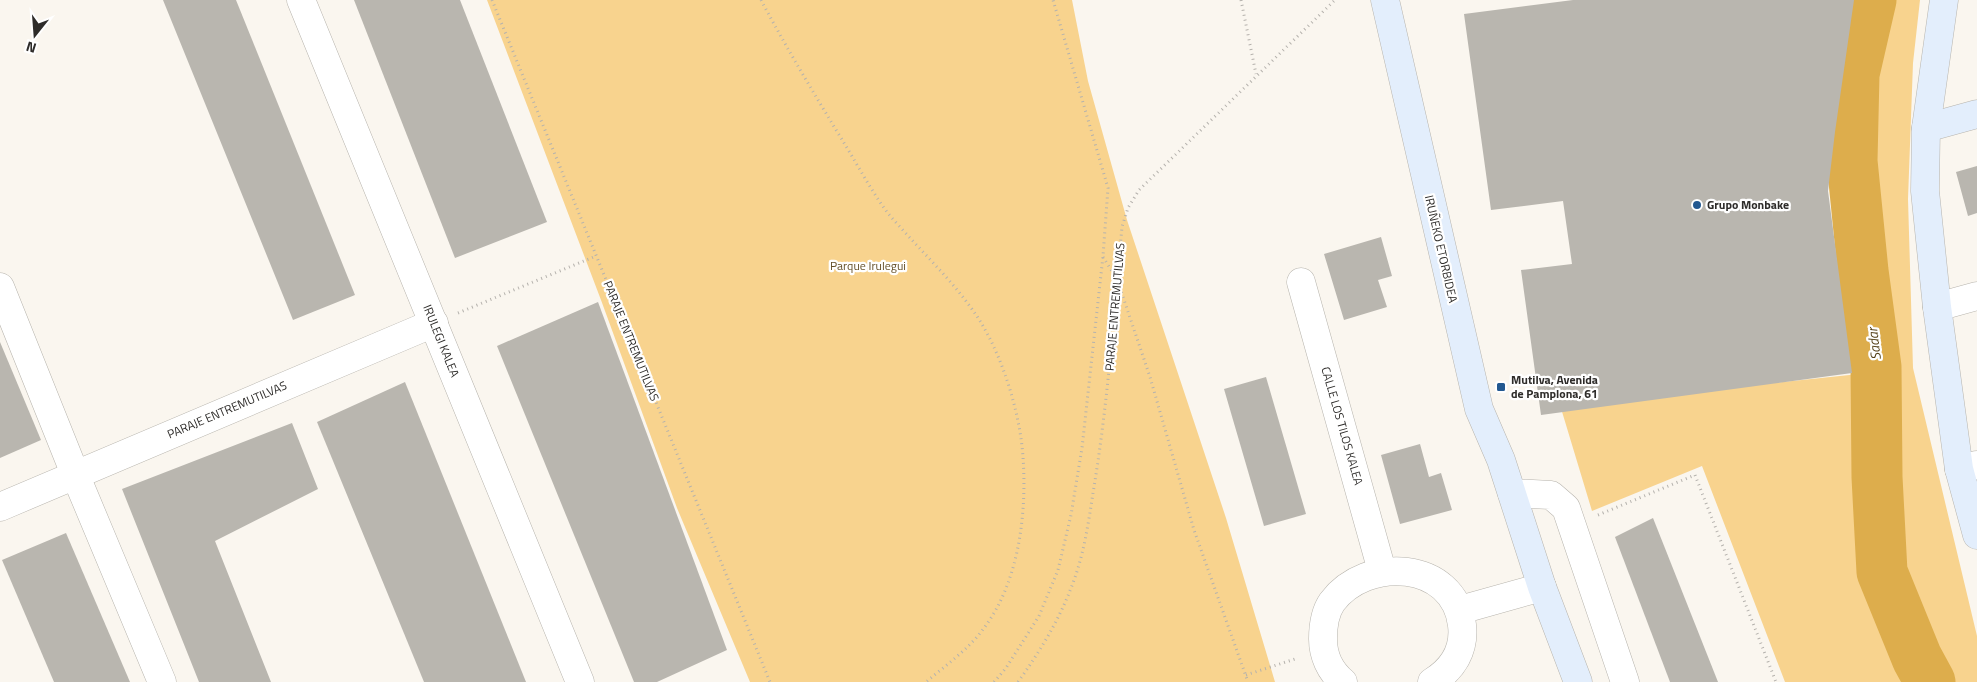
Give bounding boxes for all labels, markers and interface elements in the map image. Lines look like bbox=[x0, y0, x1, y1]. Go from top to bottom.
north arrow bbox=[10, 10, 60, 60]
text: N bbox=[23, 36, 39, 59]
street label: IRUÑEKO ETORBIDEA bbox=[1420, 193, 1463, 305]
place label: Grupo Monbake bbox=[1707, 195, 1789, 214]
marker: Grupo Monbake bbox=[1691, 199, 1703, 211]
street label: PARAJE ENTREMUTILVAS bbox=[1099, 242, 1130, 372]
park label: Parque Irulegui bbox=[830, 256, 906, 275]
street label: PARAJE ENTREMUTILVAS bbox=[599, 278, 664, 404]
street label: IRULEGI KALEA bbox=[418, 302, 465, 380]
water label: Sadar bbox=[1861, 325, 1886, 361]
street label: CALLE LOS TILOS KALEA bbox=[1316, 364, 1368, 487]
place label: Mutilva, Avenida de Pamplona, 61 bbox=[1511, 370, 1598, 403]
street label: PARAJE ENTREMUTILVAS bbox=[164, 376, 290, 443]
marker: Mutilva, Avenida de Pamplona, 61 bbox=[1495, 381, 1507, 393]

